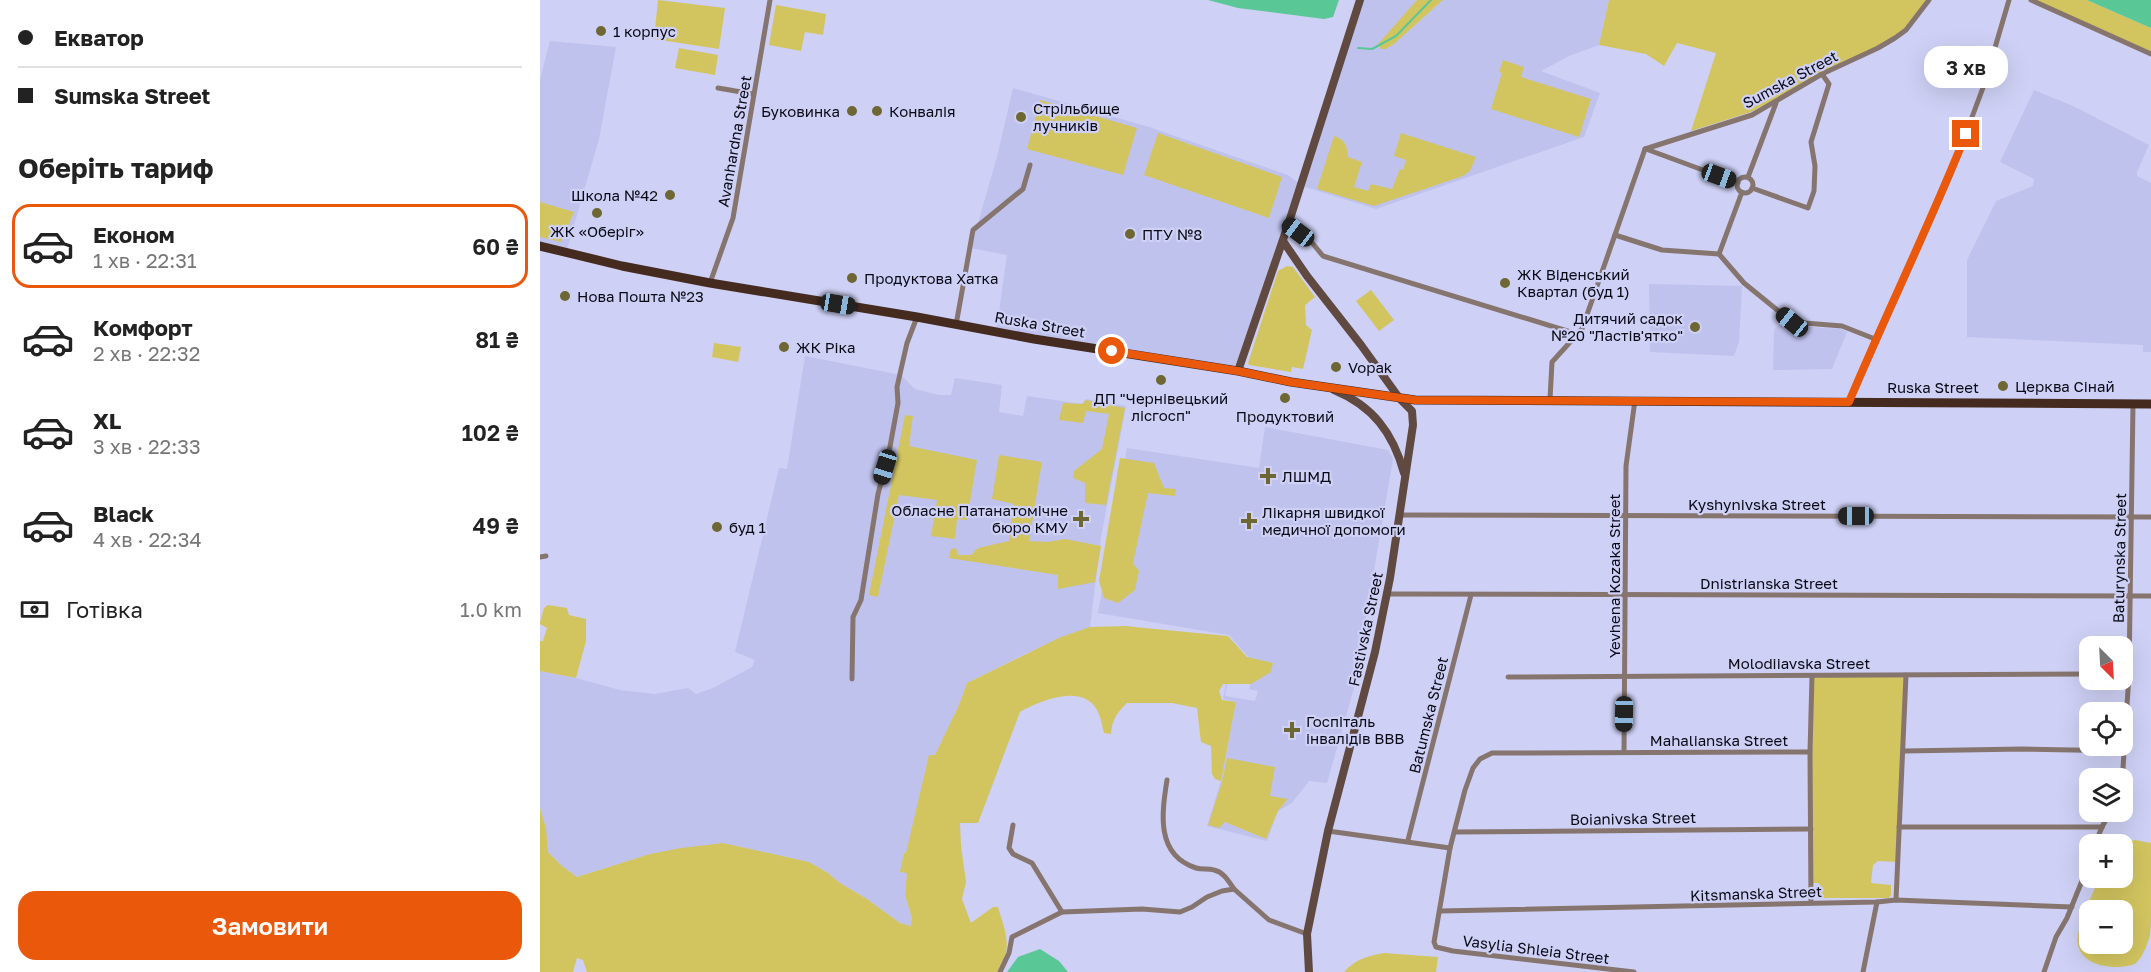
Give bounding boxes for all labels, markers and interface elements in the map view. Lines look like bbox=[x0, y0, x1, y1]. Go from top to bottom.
place label: 1 корпус bbox=[613, 22, 676, 40]
text: Екватор bbox=[54, 24, 144, 51]
marker: 1 корпус bbox=[594, 24, 608, 38]
street label: Sumska Street bbox=[1739, 46, 1841, 112]
callout: 3 хв bbox=[1924, 47, 2008, 89]
text: 3 хв bbox=[1946, 55, 1986, 79]
street label: Avanhardna Street bbox=[714, 74, 754, 208]
text: Sumska Street bbox=[54, 82, 210, 109]
place label: Стрільбище лучників bbox=[1033, 99, 1120, 134]
place label: Буковинка bbox=[761, 102, 840, 120]
place label: Конвалія bbox=[889, 102, 956, 120]
marker: Буковинка bbox=[845, 104, 859, 118]
marker: Конвалія bbox=[870, 104, 884, 118]
marker: Стрільбище лучників bbox=[1014, 110, 1028, 124]
route end bbox=[1952, 120, 1979, 147]
text: Оберіть тариф bbox=[18, 152, 214, 184]
car bbox=[1699, 161, 1739, 191]
place label: Школа №42 bbox=[571, 186, 658, 204]
marker: Школа №42 bbox=[663, 188, 677, 202]
marker: ЖК «Оберіг» bbox=[590, 206, 604, 220]
car bbox=[1278, 214, 1318, 250]
icon: car bbox=[21, 219, 75, 273]
text: Економ bbox=[93, 221, 175, 248]
place label: ЖК «Оберіг» bbox=[550, 222, 644, 240]
place label: ПТУ №8 bbox=[1142, 225, 1202, 243]
marker: ПТУ №8 bbox=[1123, 227, 1137, 241]
text: 60 ₴ bbox=[472, 233, 519, 260]
text: 1 хв · 22:31 bbox=[93, 248, 197, 272]
place label: ЖК Віденський Квартал (буд 1) bbox=[1517, 265, 1630, 300]
place label: Продуктова Хатка bbox=[864, 269, 999, 287]
marker: Продуктова Хатка bbox=[845, 271, 859, 285]
marker: ЖК Віденський Квартал (буд 1) bbox=[1498, 276, 1512, 290]
place label: Нова Пошта №23 bbox=[577, 287, 704, 305]
marker: Нова Пошта №23 bbox=[558, 289, 572, 303]
car bbox=[819, 292, 857, 316]
car bbox=[1772, 304, 1812, 340]
street label: Ruska Street bbox=[993, 307, 1087, 341]
place label: Дитячий садок №20 "Ластів'ятко" bbox=[1551, 309, 1683, 344]
icon: car bbox=[21, 312, 75, 366]
text: Комфорт bbox=[93, 314, 193, 341]
marker: Дитячий садок №20 "Ластів'ятко" bbox=[1688, 320, 1702, 334]
text: 81 ₴ bbox=[475, 326, 519, 353]
route start bbox=[1098, 337, 1125, 364]
place label: ЖК Ріка bbox=[796, 338, 855, 356]
marker: ЖК Ріка bbox=[777, 340, 791, 354]
text: 2 хв · 22:32 bbox=[93, 341, 200, 365]
place label: Vopak bbox=[1348, 358, 1393, 376]
marker: Vopak bbox=[1329, 360, 1343, 374]
marker: ДП "Чернівецький лісгосп" bbox=[1154, 373, 1168, 387]
place label: Церква Сінай bbox=[2015, 377, 2115, 395]
street label: Ruska Street bbox=[1887, 378, 1979, 396]
marker: Церква Сінай bbox=[1996, 379, 2010, 393]
place label: ДП "Чернівецький лісгосп" bbox=[1094, 389, 1228, 424]
marker: Продуктовий bbox=[1278, 391, 1292, 405]
icon: car bbox=[21, 405, 75, 459]
text: XL bbox=[93, 407, 121, 434]
place label: Продуктовий bbox=[1236, 407, 1334, 425]
text: 102 ₴ bbox=[462, 419, 519, 446]
text: 3 хв · 22:33 bbox=[93, 434, 201, 458]
car bbox=[871, 447, 899, 487]
marker: ЛШМД bbox=[1259, 467, 1277, 485]
place label: ЛШМД bbox=[1282, 467, 1331, 485]
street label: Baturynska Street bbox=[2109, 493, 2129, 623]
street label: Yevhena Kozaka Street bbox=[1605, 494, 1623, 658]
street label: Kyshynivska Street bbox=[1688, 495, 1826, 513]
icon: car bbox=[21, 498, 75, 552]
text: Black bbox=[93, 500, 154, 527]
place label: Обласне Патанатомічне бюро КМУ bbox=[891, 501, 1068, 536]
place label: Лікарня швидкої медичної допомоги bbox=[1262, 503, 1406, 538]
car bbox=[1838, 507, 1874, 525]
marker: Обласне Патанатомічне бюро КМУ bbox=[1072, 510, 1090, 528]
text: 49 ₴ bbox=[473, 512, 519, 539]
marker: Лікарня швидкої медичної допомоги bbox=[1240, 512, 1258, 530]
place label: буд 1 bbox=[729, 518, 766, 536]
marker: буд 1 bbox=[710, 520, 724, 534]
text: 4 хв · 22:34 bbox=[93, 527, 202, 551]
street label: Fastivska Street bbox=[1344, 570, 1386, 688]
street label: Dnistrianska Street bbox=[1700, 574, 1838, 592]
icon: cash bbox=[18, 593, 51, 626]
text: Готівка bbox=[66, 596, 143, 623]
text: 1.0 km bbox=[460, 597, 522, 621]
north arrow bbox=[2079, 636, 2133, 690]
map controls bbox=[2079, 636, 2133, 954]
street label: Molodiiavska Street bbox=[1728, 654, 1870, 672]
street label: Batumska Street bbox=[1405, 655, 1451, 775]
car bbox=[1615, 696, 1633, 732]
button: locate bbox=[2079, 702, 2133, 756]
place label: Госпіталь інвалідів ВВВ bbox=[1306, 712, 1404, 747]
marker: Госпіталь інвалідів ВВВ bbox=[1283, 721, 1301, 739]
street label: Mahalianska Street bbox=[1650, 731, 1788, 749]
button: layers bbox=[2079, 768, 2133, 822]
street label: Boianivska Street bbox=[1570, 808, 1696, 828]
button: + bbox=[2079, 834, 2133, 888]
street label: Kitsmanska Street bbox=[1690, 882, 1822, 904]
button: Замовити bbox=[18, 891, 522, 960]
button: − bbox=[2079, 900, 2133, 954]
street label: Vasylia Shleia Street bbox=[1462, 931, 1610, 967]

